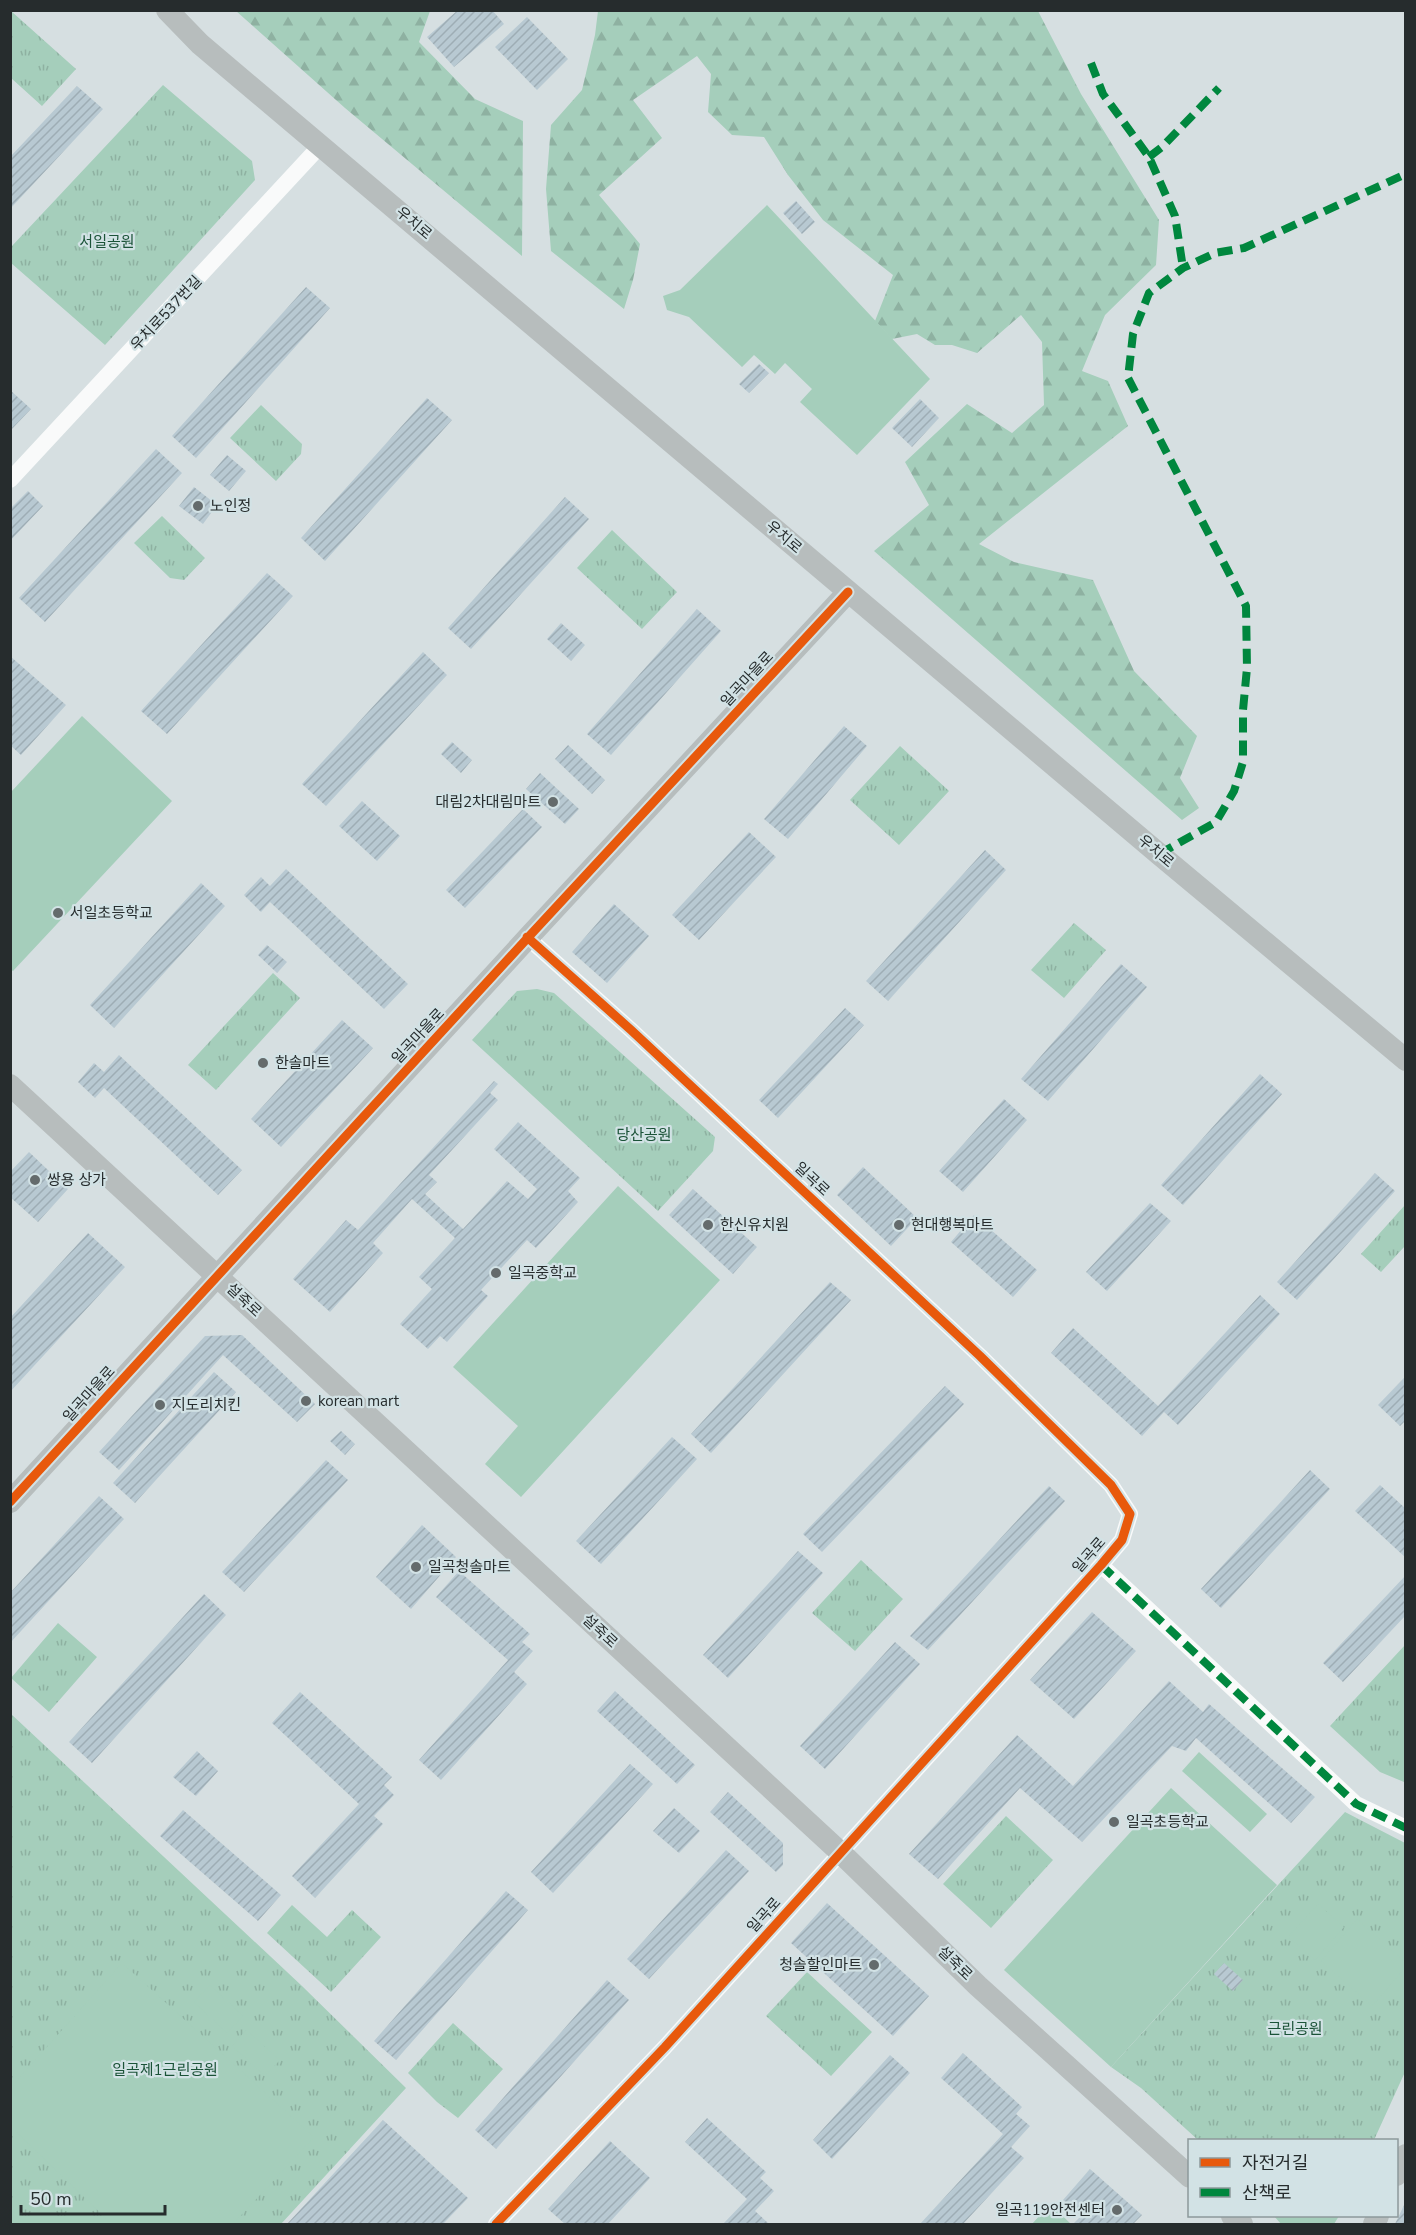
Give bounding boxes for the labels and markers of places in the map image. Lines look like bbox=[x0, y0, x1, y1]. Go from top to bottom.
place label: 노인정 bbox=[210, 496, 251, 516]
marker: 노인정 bbox=[191, 499, 205, 513]
place label: 대림2차대림마트 bbox=[435, 792, 541, 812]
marker: 대림2차대림마트 bbox=[546, 795, 560, 809]
place label: 서일초등학교 bbox=[70, 903, 153, 923]
marker: 서일초등학교 bbox=[51, 906, 65, 920]
place label: 한솔마트 bbox=[275, 1053, 330, 1073]
marker: 한솔마트 bbox=[256, 1056, 270, 1070]
place label: 쌍용 상가 bbox=[47, 1170, 106, 1190]
marker: 쌍용 상가 bbox=[28, 1173, 42, 1187]
place label: 한신유치원 bbox=[720, 1215, 789, 1235]
place label: 현대행복마트 bbox=[911, 1215, 994, 1235]
marker: 한신유치원 bbox=[701, 1218, 715, 1232]
marker: 현대행복마트 bbox=[892, 1218, 906, 1232]
place label: 일곡중학교 bbox=[508, 1263, 577, 1283]
marker: 일곡중학교 bbox=[489, 1266, 503, 1280]
place label: korean mart bbox=[318, 1391, 400, 1411]
marker: korean mart bbox=[299, 1394, 313, 1408]
place label: 지도리치킨 bbox=[172, 1395, 241, 1415]
marker: 지도리치킨 bbox=[153, 1398, 167, 1412]
place label: 일곡청솔마트 bbox=[428, 1557, 511, 1577]
marker: 일곡청솔마트 bbox=[409, 1560, 423, 1574]
place label: 일곡초등학교 bbox=[1126, 1812, 1209, 1832]
marker: 일곡초등학교 bbox=[1107, 1815, 1121, 1829]
place label: 청솔할인마트 bbox=[779, 1955, 862, 1975]
marker: 청솔할인마트 bbox=[867, 1958, 881, 1972]
place label: 일곡119안전센터 bbox=[995, 2200, 1105, 2220]
marker: 일곡119안전센터 bbox=[1110, 2203, 1124, 2217]

